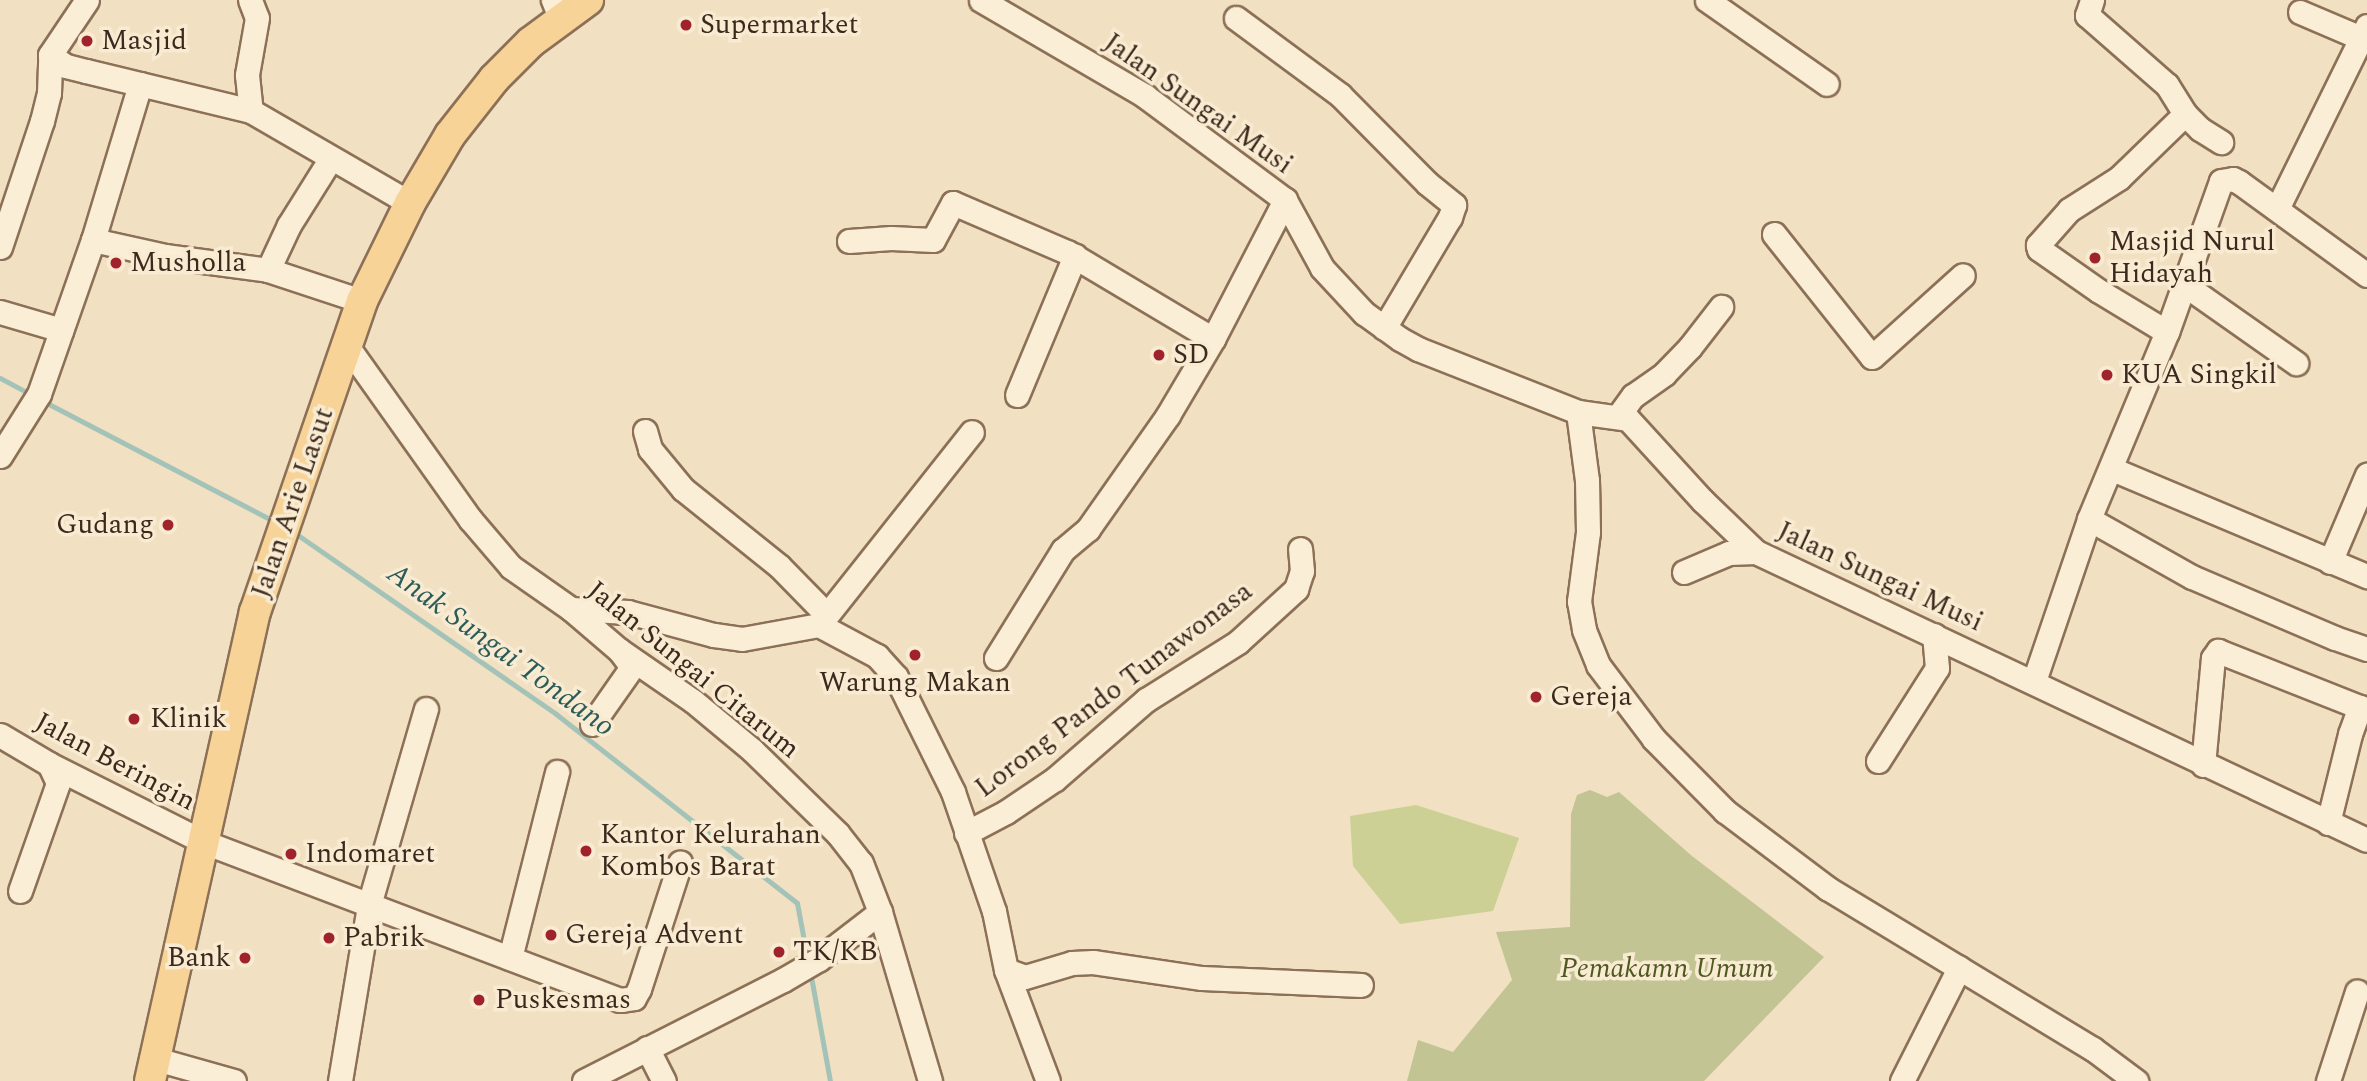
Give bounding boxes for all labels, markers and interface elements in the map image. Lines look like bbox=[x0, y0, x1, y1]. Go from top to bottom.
place label: Supermarket bbox=[700, 8, 859, 42]
marker: Supermarket bbox=[678, 17, 694, 33]
place label: Masjid bbox=[101, 24, 187, 58]
street label: Jalan Sungai Musi bbox=[1097, 26, 1299, 182]
marker: Masjid bbox=[79, 33, 95, 49]
place label: Masjid Nurul Hidayah bbox=[2109, 225, 2275, 291]
place label: Musholla bbox=[130, 246, 246, 280]
marker: Masjid Nurul Hidayah bbox=[2087, 250, 2103, 266]
marker: Musholla bbox=[108, 255, 124, 271]
place label: SD bbox=[1173, 338, 1210, 372]
marker: SD bbox=[1151, 347, 1167, 363]
place label: KUA Singkil bbox=[2121, 358, 2277, 392]
marker: KUA Singkil bbox=[2099, 367, 2115, 383]
street label: Jalan Arie Lasut bbox=[245, 403, 341, 603]
place label: Gudang bbox=[56, 508, 154, 542]
street label: Jalan Sungai Musi bbox=[1772, 515, 1988, 639]
marker: Gudang bbox=[160, 517, 176, 533]
water label: Anak Sungai Tondano bbox=[380, 555, 622, 745]
street label: Jalan Sungai Citarum bbox=[580, 574, 806, 766]
street label: Lorong Pando Tunawonasa bbox=[969, 575, 1259, 805]
marker: Warung Makan bbox=[907, 647, 923, 663]
place label: Warung Makan bbox=[819, 666, 1011, 700]
place label: Gereja bbox=[1550, 680, 1632, 714]
marker: Gereja bbox=[1528, 689, 1544, 705]
place label: Klinik bbox=[150, 702, 227, 736]
street label: Jalan Beringin bbox=[29, 706, 201, 818]
marker: Klinik bbox=[124, 709, 144, 729]
place label: Kantor Kelurahan Kombos Barat bbox=[600, 818, 821, 884]
place label: Indomaret bbox=[305, 837, 435, 871]
marker: Kantor Kelurahan Kombos Barat bbox=[578, 843, 594, 859]
marker: Indomaret bbox=[283, 846, 299, 862]
place label: Gereja Advent bbox=[565, 918, 743, 952]
place label: Pabrik bbox=[343, 921, 425, 955]
marker: Gereja Advent bbox=[543, 927, 559, 943]
marker: Pabrik bbox=[321, 930, 337, 946]
place label: TK/KB bbox=[793, 935, 878, 969]
place label: Bank bbox=[167, 941, 231, 975]
marker: TK/KB bbox=[771, 944, 787, 960]
marker: Bank bbox=[237, 950, 253, 966]
park label: Pemakamn Umum bbox=[1560, 952, 1774, 986]
place label: Puskesmas bbox=[495, 983, 631, 1017]
marker: Puskesmas bbox=[469, 990, 489, 1010]

